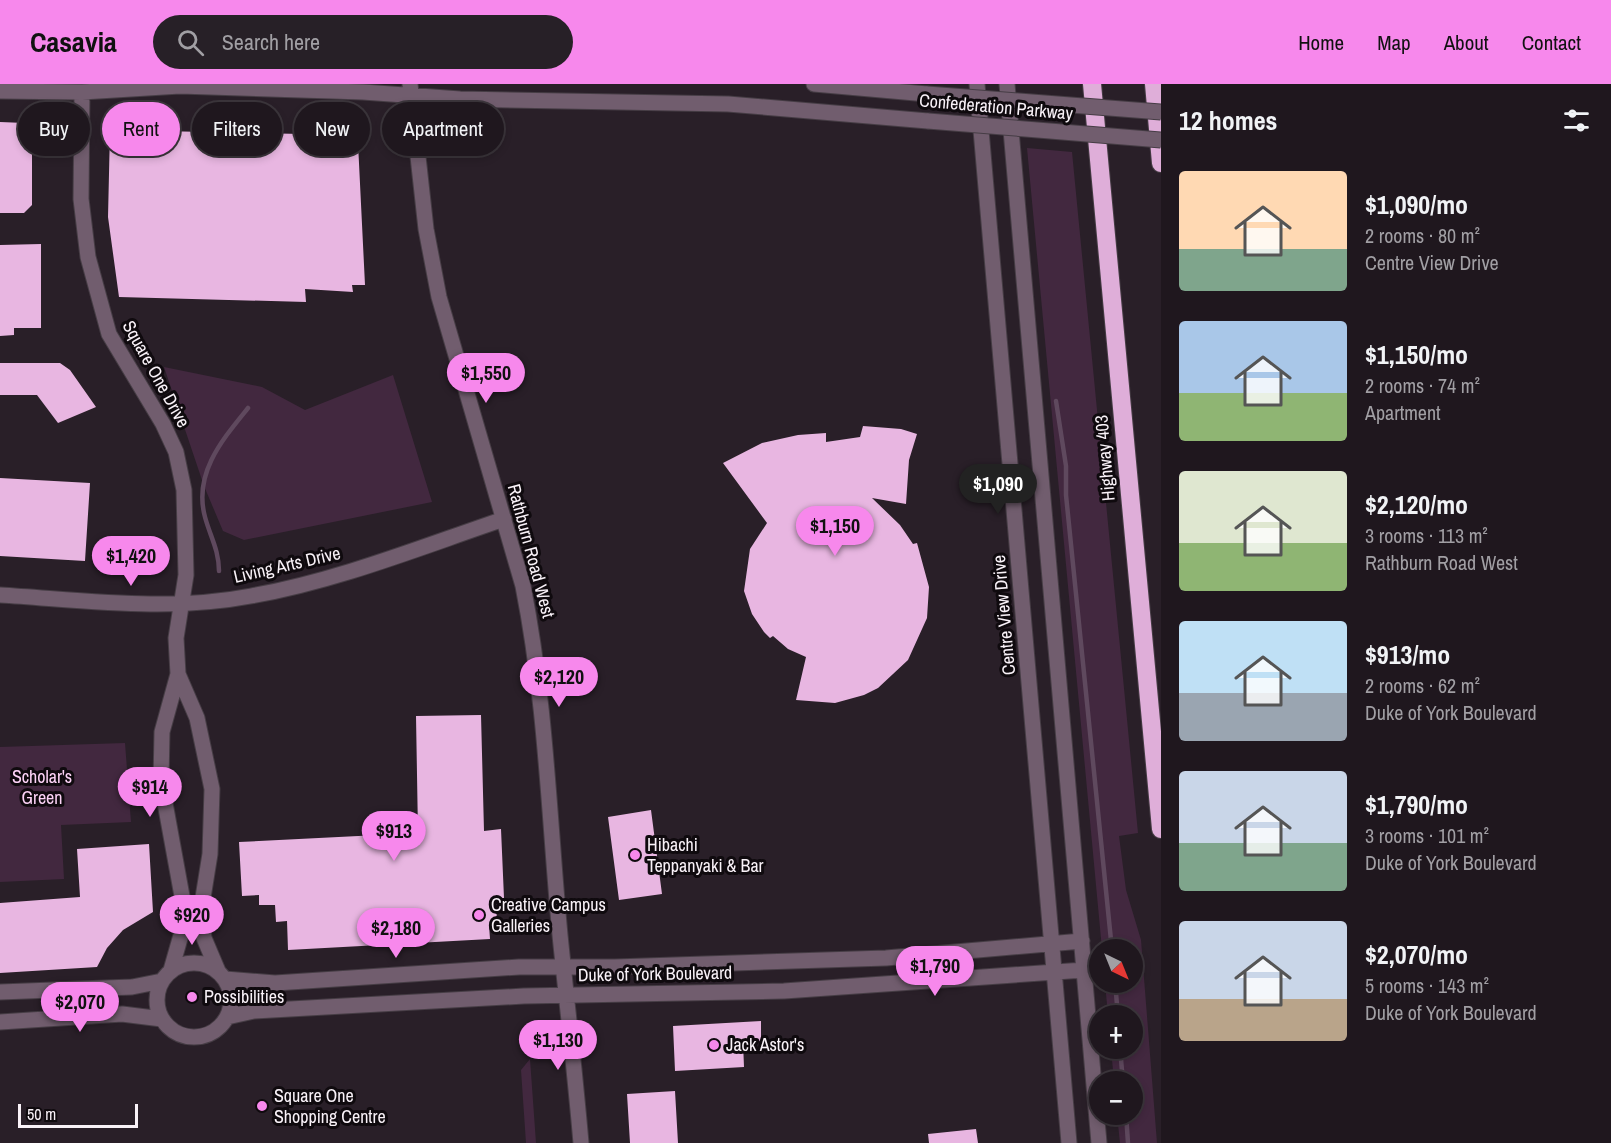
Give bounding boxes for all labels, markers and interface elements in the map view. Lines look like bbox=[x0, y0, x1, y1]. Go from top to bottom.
search box bbox=[153, 15, 573, 69]
text: Casavia bbox=[30, 23, 117, 61]
icon: search bbox=[174, 26, 207, 59]
text: Search here bbox=[222, 27, 320, 57]
text: Home bbox=[1298, 28, 1344, 57]
text: Map bbox=[1377, 28, 1411, 57]
text: About bbox=[1444, 28, 1489, 57]
text: Contact bbox=[1522, 28, 1581, 57]
street label: Confederation Parkway bbox=[918, 87, 1075, 126]
chip: Buy bbox=[18, 102, 90, 156]
chip: Rent bbox=[102, 102, 180, 156]
chip: Filters bbox=[192, 102, 282, 156]
chip: New bbox=[294, 102, 370, 156]
chip: Apartment bbox=[382, 102, 504, 156]
text: 12 homes bbox=[1179, 103, 1277, 138]
icon: filters bbox=[1560, 104, 1593, 137]
text: $1,090/mo bbox=[1365, 187, 1468, 222]
icon: home bbox=[1227, 195, 1299, 267]
text: 2 rooms · 80 m² bbox=[1365, 222, 1480, 249]
text: Centre View Drive bbox=[1365, 249, 1499, 276]
street label: Square One Drive bbox=[117, 316, 196, 432]
text: $1,150/mo bbox=[1365, 337, 1468, 372]
icon: home bbox=[1227, 345, 1299, 417]
pin: $1,550 bbox=[437, 353, 535, 404]
text: $1,550 bbox=[461, 359, 511, 386]
text: 2 rooms · 74 m² bbox=[1365, 372, 1480, 399]
text: Apartment bbox=[1365, 399, 1441, 426]
street label: Highway 403 bbox=[1088, 414, 1121, 502]
pin: $1,090 bbox=[949, 464, 1047, 515]
text: $1,090 bbox=[973, 470, 1023, 497]
street label: Rathburn Road West bbox=[502, 481, 561, 621]
text: $2,120/mo bbox=[1365, 487, 1468, 522]
icon: home bbox=[1227, 495, 1299, 567]
pin: $1,150 bbox=[786, 506, 884, 557]
text: $1,150 bbox=[810, 512, 860, 539]
text: 3 rooms · 113 m² bbox=[1365, 522, 1488, 549]
pin: $1,420 bbox=[82, 536, 180, 587]
street label: Living Arts Drive bbox=[231, 540, 343, 589]
text: $1,420 bbox=[106, 542, 156, 569]
text: Rathburn Road West bbox=[1365, 549, 1518, 576]
street label: Centre View Drive bbox=[986, 554, 1021, 676]
text: $913/mo bbox=[1365, 637, 1450, 672]
icon: home bbox=[1227, 645, 1299, 717]
pin: $2,120 bbox=[510, 657, 608, 708]
text: $2,120 bbox=[534, 663, 584, 690]
text: 2 rooms · 62 m² bbox=[1365, 672, 1480, 699]
text: Duke of York Boulevard bbox=[1365, 699, 1537, 726]
park label: Scholar's Green bbox=[12, 764, 72, 810]
pin: $914 bbox=[114, 767, 186, 818]
text: $914 bbox=[132, 773, 168, 800]
text: $1,790/mo bbox=[1365, 787, 1468, 822]
icon: home bbox=[1227, 795, 1299, 867]
pin: $913 bbox=[358, 811, 430, 862]
text: $913 bbox=[376, 817, 412, 844]
text: 3 rooms · 101 m² bbox=[1365, 822, 1489, 849]
place label: Hibachi Teppanyaki & Bar bbox=[647, 832, 764, 878]
marker: Hibachi Teppanyaki & Bar bbox=[628, 848, 642, 862]
text: Duke of York Boulevard bbox=[1365, 849, 1537, 876]
place label: Creative Campus Galleries bbox=[491, 892, 606, 938]
pin: $920 bbox=[156, 895, 228, 946]
text: $920 bbox=[174, 901, 210, 928]
pin: $2,180 bbox=[347, 908, 445, 959]
marker: Creative Campus Galleries bbox=[472, 908, 486, 922]
text: $2,180 bbox=[371, 914, 421, 941]
text: $2,070/mo bbox=[1365, 937, 1468, 972]
north arrow bbox=[1089, 939, 1143, 993]
map controls bbox=[1089, 939, 1143, 1125]
icon: home bbox=[1227, 945, 1299, 1017]
pin: $1,790 bbox=[886, 946, 984, 997]
text: $1,790 bbox=[910, 952, 960, 979]
street label: Duke of York Boulevard bbox=[578, 960, 732, 987]
text: 5 rooms · 143 m² bbox=[1365, 972, 1489, 999]
pin: $2,070 bbox=[31, 982, 129, 1033]
place label: Possibilities bbox=[204, 984, 284, 1009]
text: $2,070 bbox=[55, 988, 105, 1015]
marker: Possibilities bbox=[185, 990, 199, 1004]
text: Duke of York Boulevard bbox=[1365, 999, 1537, 1026]
button: + bbox=[1089, 1005, 1143, 1059]
pin: $1,130 bbox=[509, 1020, 607, 1071]
text: $1,130 bbox=[533, 1026, 583, 1053]
place label: Jack Astor's bbox=[726, 1032, 804, 1057]
marker: Jack Astor's bbox=[707, 1038, 721, 1052]
button: − bbox=[1089, 1071, 1143, 1125]
place label: Square One Shopping Centre bbox=[274, 1083, 386, 1129]
marker: Square One Shopping Centre bbox=[255, 1099, 269, 1113]
scale bar bbox=[18, 1101, 138, 1128]
text: 50 m bbox=[27, 1103, 56, 1125]

